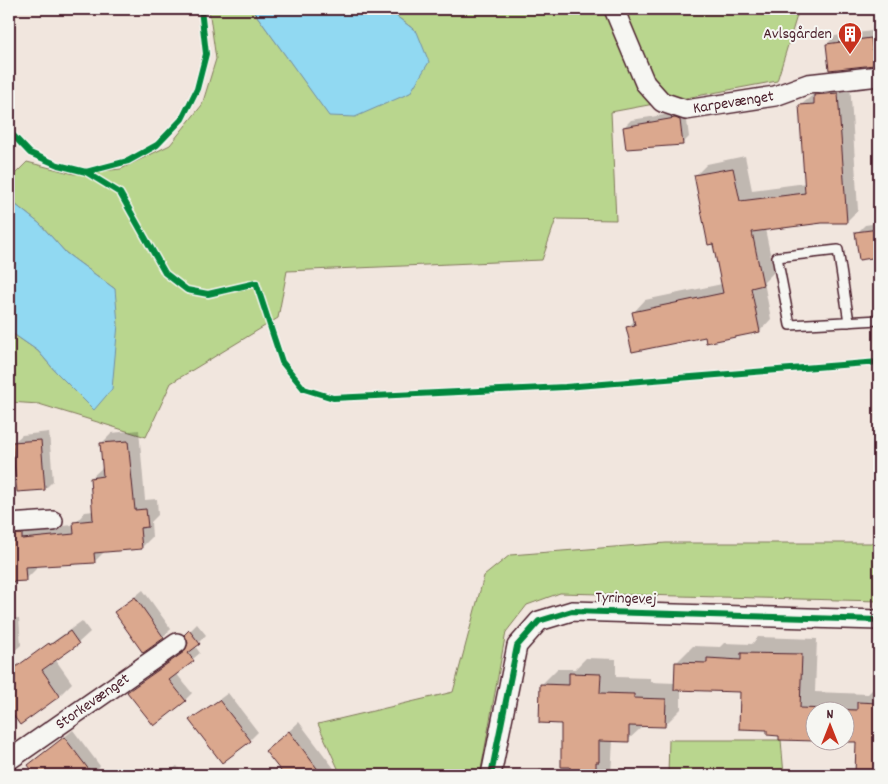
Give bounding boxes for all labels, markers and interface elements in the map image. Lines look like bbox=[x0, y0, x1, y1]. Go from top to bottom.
building icon: Avlsgården bbox=[837, 21, 863, 55]
place label: Avlsgården bbox=[763, 23, 832, 46]
street label: Karpevænget bbox=[691, 85, 776, 120]
street label: Tyringevej bbox=[595, 586, 657, 612]
street label: Storkevænget bbox=[51, 668, 135, 736]
north arrow bbox=[806, 702, 856, 752]
text: N bbox=[827, 705, 834, 725]

